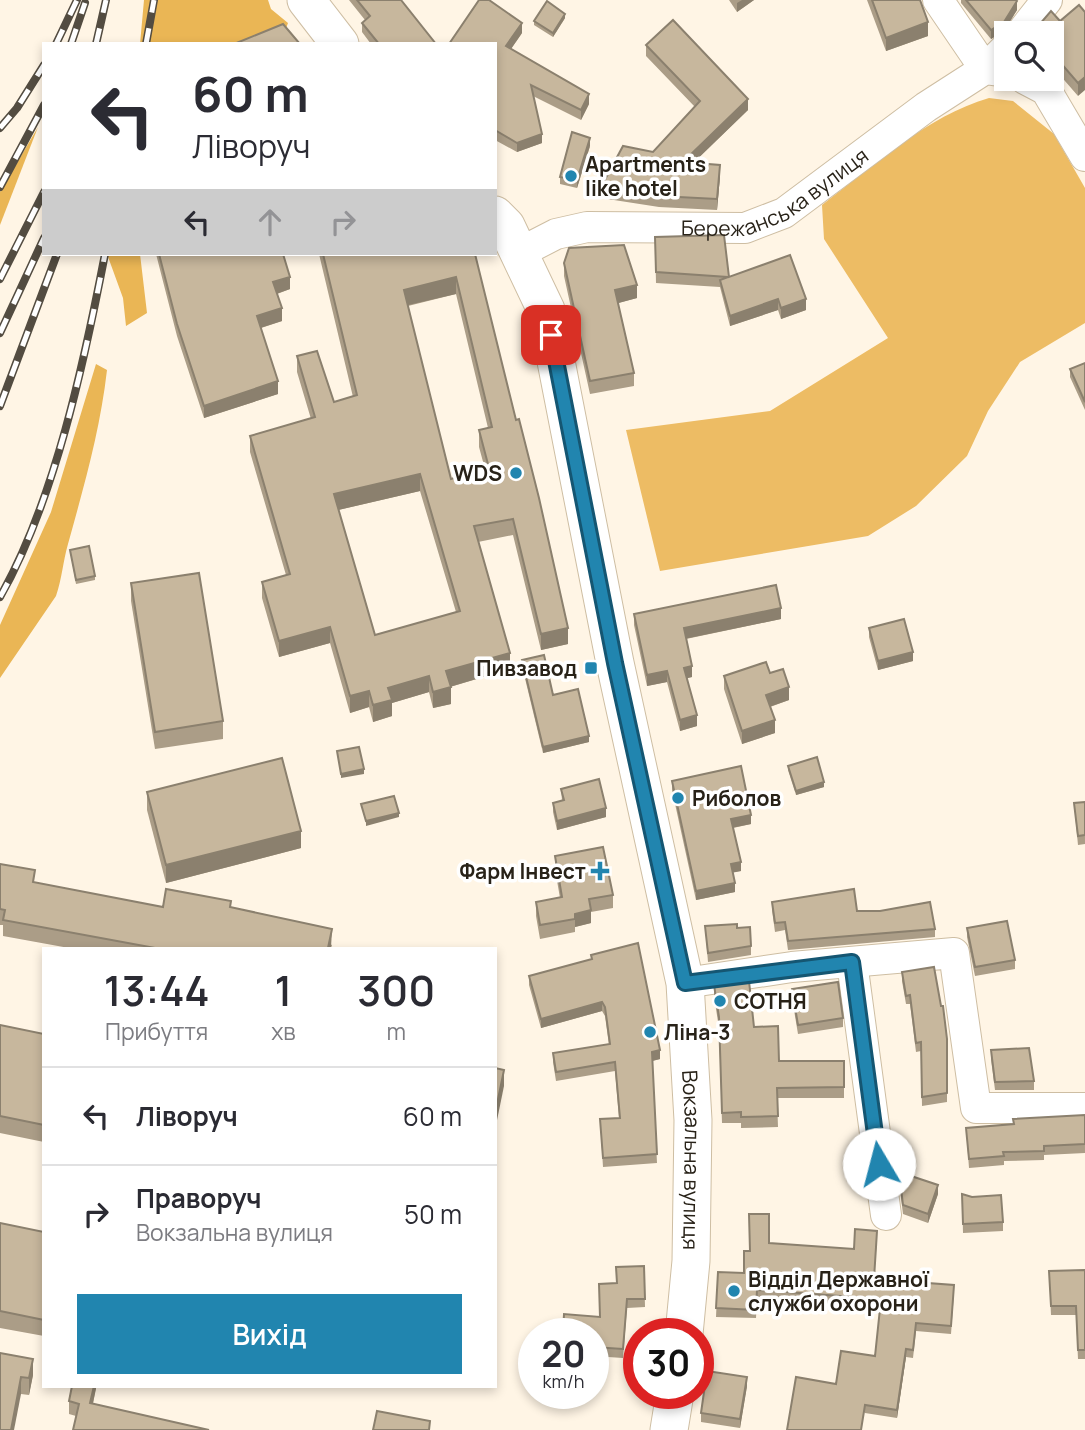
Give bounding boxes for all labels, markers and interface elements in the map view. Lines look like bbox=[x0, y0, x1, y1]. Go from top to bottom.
map controls bbox=[994, 21, 1064, 91]
button: search bbox=[994, 21, 1064, 91]
text: 60 m bbox=[192, 60, 309, 127]
icon: left bbox=[77, 70, 168, 161]
text: Ліворуч bbox=[192, 124, 311, 168]
street label: Бережанська вулиця bbox=[681, 141, 874, 242]
place label: Apartments like hotel bbox=[585, 150, 706, 202]
marker: Apartments like hotel bbox=[563, 168, 579, 184]
icon: left bbox=[178, 203, 216, 241]
icon: ahead bbox=[251, 203, 289, 241]
icon: right bbox=[324, 203, 362, 241]
pin bbox=[521, 305, 581, 365]
icon: arrive bbox=[532, 316, 570, 354]
place label: WDS bbox=[453, 459, 502, 487]
marker: WDS bbox=[508, 465, 524, 481]
place label: Пивзавод bbox=[476, 654, 577, 682]
marker: Пивзавод bbox=[583, 660, 599, 676]
place label: Риболов bbox=[692, 784, 781, 812]
marker: Риболов bbox=[670, 790, 686, 806]
place label: Фарм Інвест bbox=[460, 857, 586, 885]
marker: Фарм Інвест bbox=[592, 863, 608, 879]
text: 13:44 bbox=[104, 961, 210, 1019]
text: 1 bbox=[275, 961, 292, 1019]
text: 300 bbox=[357, 961, 435, 1019]
place label: СОТНЯ bbox=[734, 987, 807, 1015]
marker: СОТНЯ bbox=[712, 993, 728, 1009]
text: Прибуття bbox=[105, 1015, 208, 1047]
text: хв bbox=[271, 1015, 296, 1047]
text: m bbox=[387, 1015, 406, 1047]
place label: Ліна-3 bbox=[664, 1018, 730, 1046]
marker: Ліна-3 bbox=[642, 1024, 658, 1040]
street label: Вокзальна вулиця bbox=[676, 1069, 707, 1250]
icon: left bbox=[77, 1097, 115, 1135]
text: Ліворуч bbox=[136, 1098, 238, 1134]
text: 60 m bbox=[403, 1098, 462, 1134]
position arrow bbox=[842, 1127, 916, 1201]
text: Праворуч bbox=[136, 1180, 261, 1216]
icon: right bbox=[77, 1195, 115, 1233]
text: 50 m bbox=[404, 1196, 462, 1232]
text: Вокзальна вулиця bbox=[136, 1216, 333, 1248]
place label: Відділ Державної служби охорони bbox=[748, 1265, 930, 1317]
marker: Відділ Державної служби охорони bbox=[726, 1283, 742, 1299]
button: Вихід bbox=[77, 1294, 462, 1374]
speed limit sign: 30 bbox=[623, 1318, 714, 1409]
text: 20 bbox=[542, 1330, 585, 1378]
text: km/h bbox=[543, 1369, 584, 1393]

